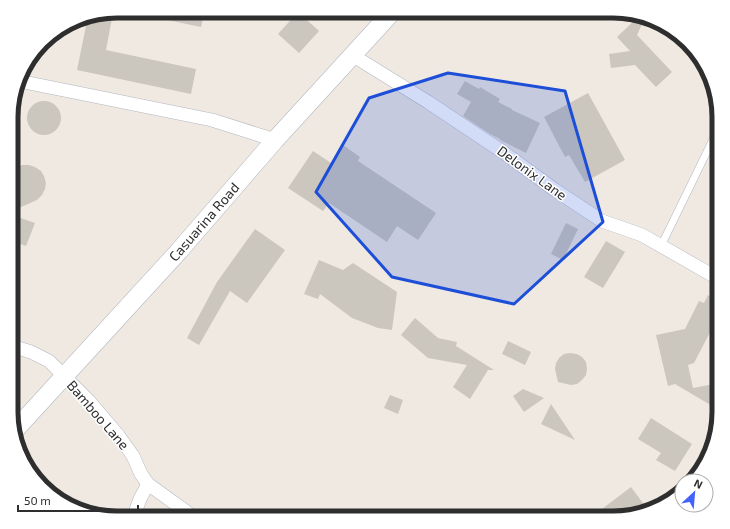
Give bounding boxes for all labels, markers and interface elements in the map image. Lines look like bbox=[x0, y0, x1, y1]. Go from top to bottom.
street label: Delonix Lane bbox=[494, 142, 570, 203]
street label: Casuarina Road bbox=[165, 179, 242, 265]
street label: Bamboo Lane bbox=[64, 377, 133, 453]
north arrow bbox=[674, 473, 714, 513]
text: N bbox=[692, 476, 705, 491]
scale bar bbox=[18, 487, 138, 513]
text: 50 m bbox=[24, 493, 51, 507]

